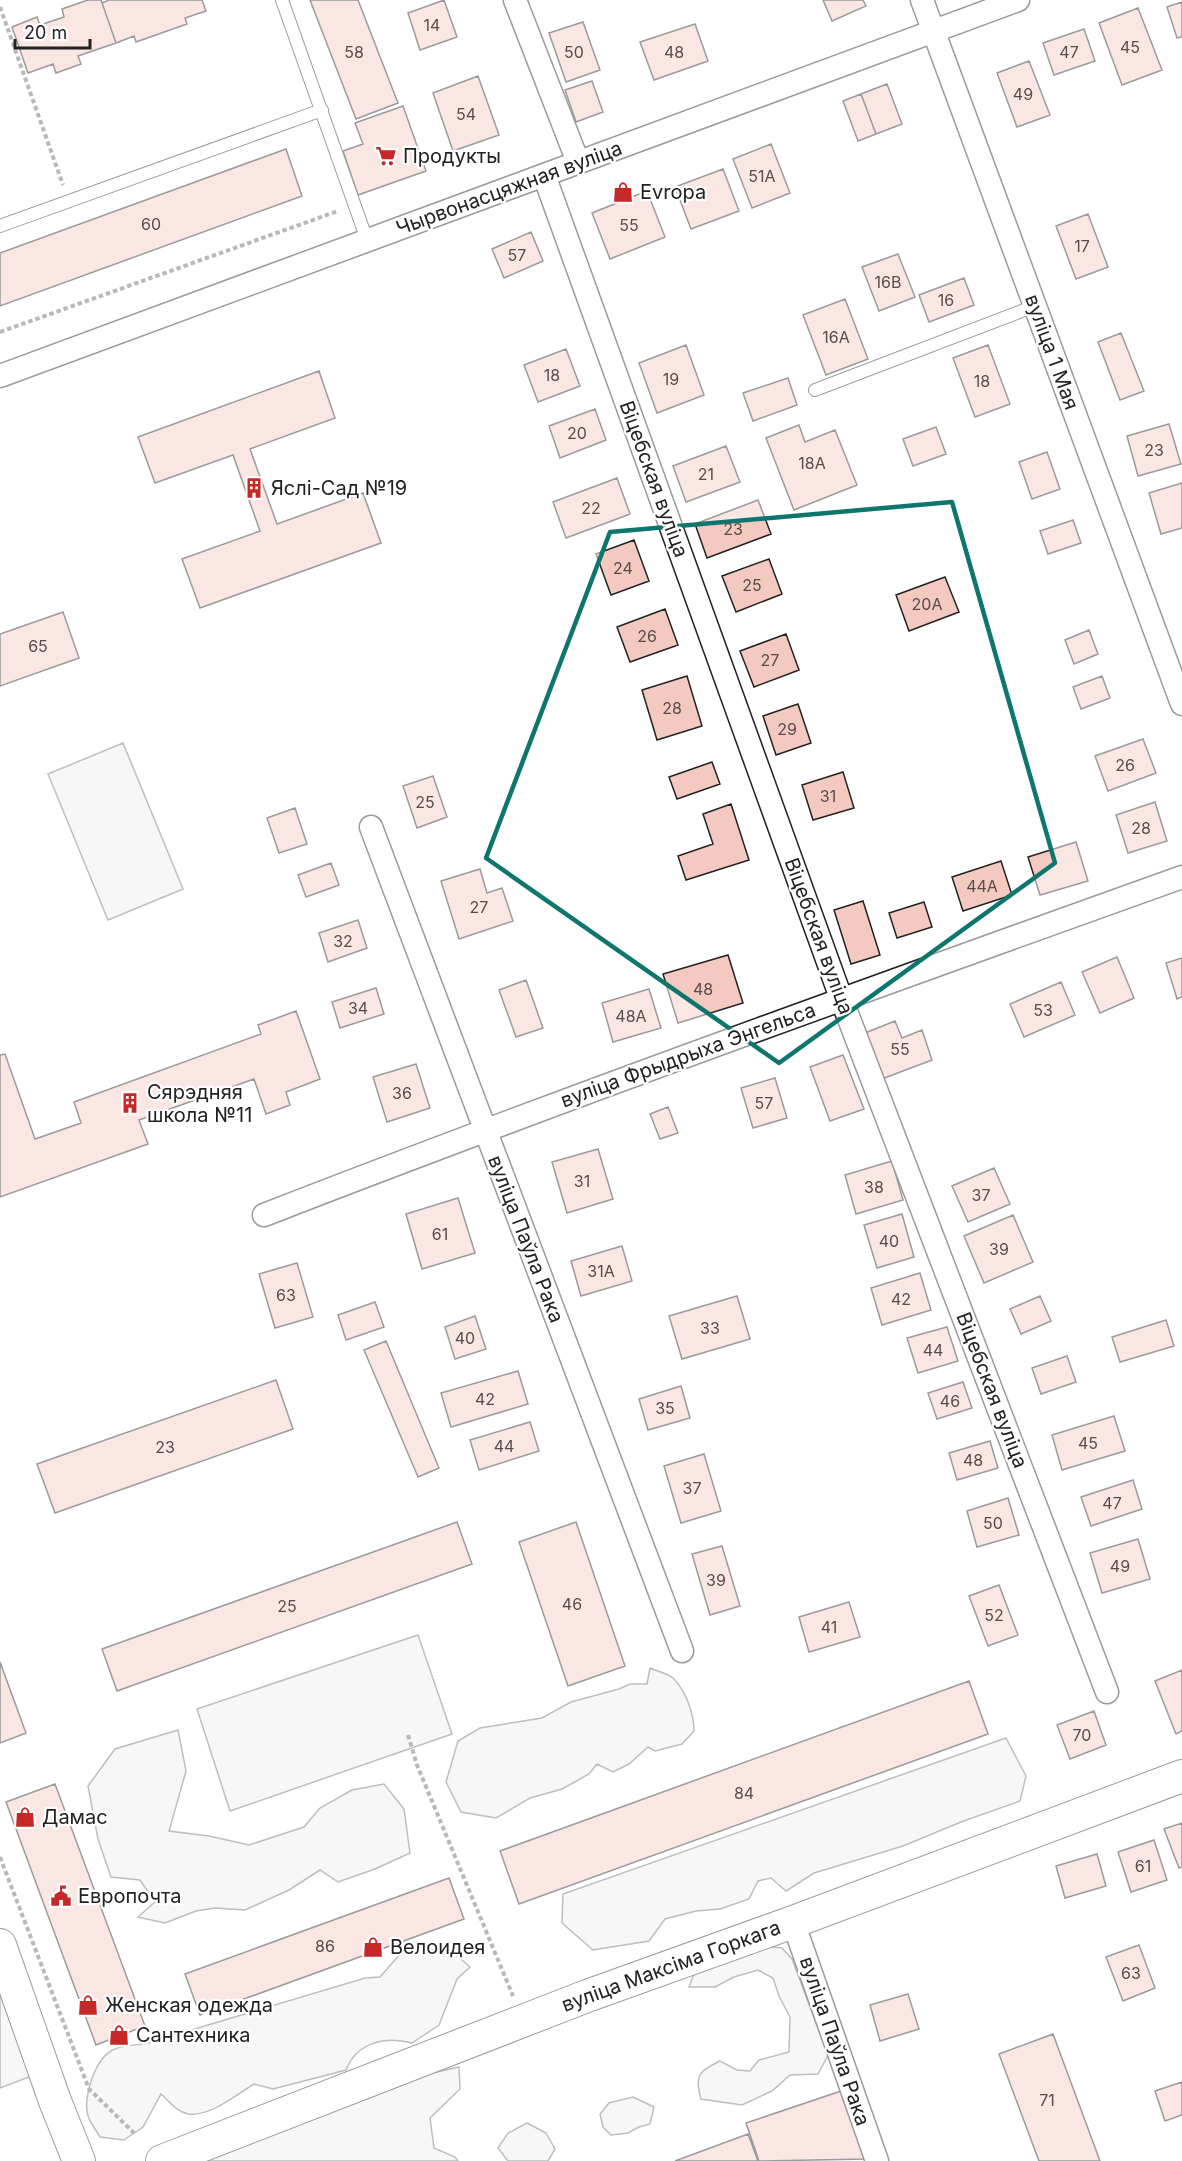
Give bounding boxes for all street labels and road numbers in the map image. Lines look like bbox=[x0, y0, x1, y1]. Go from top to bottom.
street label: Чырвонасцяжная вуліца bbox=[393, 136, 625, 240]
street label: вуліца 1 Мая bbox=[1020, 291, 1084, 413]
street label: Віцебская вуліца bbox=[615, 397, 693, 561]
street label: Віцебская вуліца bbox=[780, 854, 858, 1018]
street label: вуліца Фрыдрыха Энгельса bbox=[557, 998, 819, 1112]
street label: вуліца Паўла Рака bbox=[483, 1152, 569, 1326]
street label: Віцебская вуліца bbox=[951, 1309, 1033, 1471]
street label: вуліца Максіма Горкага bbox=[558, 1915, 784, 2017]
street label: вуліца Паўла Рака bbox=[795, 1953, 875, 2129]

